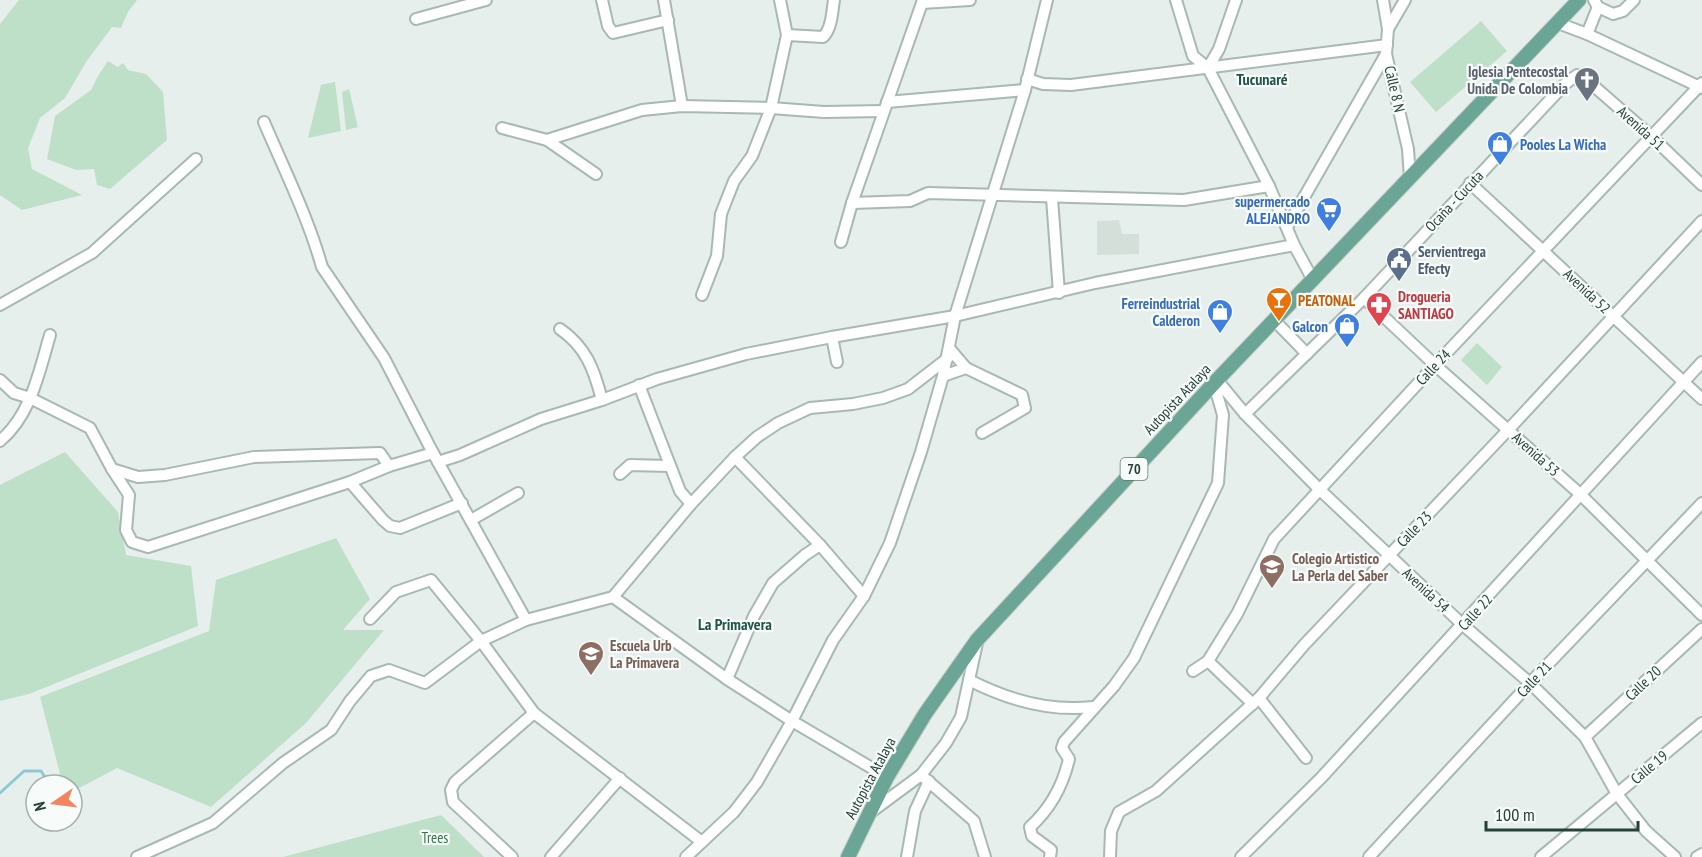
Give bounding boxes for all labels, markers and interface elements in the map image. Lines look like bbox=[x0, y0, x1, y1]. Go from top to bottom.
place label: Iglesia Pentecostal Unida De Colombia bbox=[1467, 62, 1568, 98]
street label: Calle 8 N bbox=[1380, 64, 1410, 114]
church icon: Iglesia Pentecostal Unida De Colombia bbox=[1572, 65, 1602, 103]
district label: Tucunaré bbox=[1236, 69, 1288, 89]
street label: Avenida 51 bbox=[1613, 102, 1669, 154]
shop icon: Pooles La Wicha bbox=[1485, 129, 1515, 167]
place label: Pooles La Wicha bbox=[1520, 135, 1606, 154]
street label: Ocaña - Cucuta bbox=[1421, 166, 1487, 236]
place label: supermercado ALEJANDRO bbox=[1235, 192, 1310, 228]
supermarket icon: supermercado ALEJANDRO bbox=[1314, 195, 1344, 233]
place label: Servientrega Efecty bbox=[1418, 242, 1486, 278]
public building icon: Servientrega Efecty bbox=[1384, 245, 1414, 283]
street label: Avenida 52 bbox=[1559, 264, 1615, 318]
bar icon: PEATONAL bbox=[1264, 285, 1294, 323]
place label: Drogueria SANTIAGO bbox=[1398, 287, 1454, 323]
pharmacy icon: Drogueria SANTIAGO bbox=[1364, 290, 1394, 328]
place label: PEATONAL bbox=[1298, 291, 1356, 310]
place label: Ferreindustrial Calderon bbox=[1121, 294, 1200, 330]
shop icon: Ferreindustrial Calderon bbox=[1205, 297, 1235, 335]
shop icon: Galcon bbox=[1332, 311, 1362, 349]
place label: Galcon bbox=[1292, 317, 1328, 336]
street label: Calle 24 bbox=[1412, 345, 1455, 389]
street label: Autopista Atalaya bbox=[1139, 360, 1215, 438]
street label: Avenida 53 bbox=[1508, 428, 1564, 480]
road number: 70 bbox=[1120, 458, 1148, 480]
street label: Calle 23 bbox=[1392, 507, 1436, 551]
place label: Colegio Artistico La Perla del Saber bbox=[1292, 549, 1389, 585]
school or university icon: Colegio Artistico La Perla del Saber bbox=[1257, 552, 1287, 590]
street label: Avenida 54 bbox=[1398, 563, 1454, 617]
street label: Calle 22 bbox=[1454, 590, 1496, 634]
district label: La Primavera bbox=[698, 614, 772, 634]
place label: Escuela Urb La Primavera bbox=[610, 636, 679, 672]
school or university icon: Escuela Urb La Primavera bbox=[576, 639, 606, 677]
street label: Calle 21 bbox=[1513, 657, 1555, 701]
street label: Calle 20 bbox=[1621, 661, 1665, 704]
street label: Autopista Atalaya bbox=[840, 734, 900, 822]
street label: Calle 19 bbox=[1627, 746, 1671, 788]
north arrow bbox=[24, 773, 84, 833]
scale bar bbox=[1486, 794, 1638, 832]
text: N bbox=[29, 800, 50, 813]
text: 100 m bbox=[1495, 803, 1535, 826]
park label: Trees bbox=[422, 828, 448, 847]

